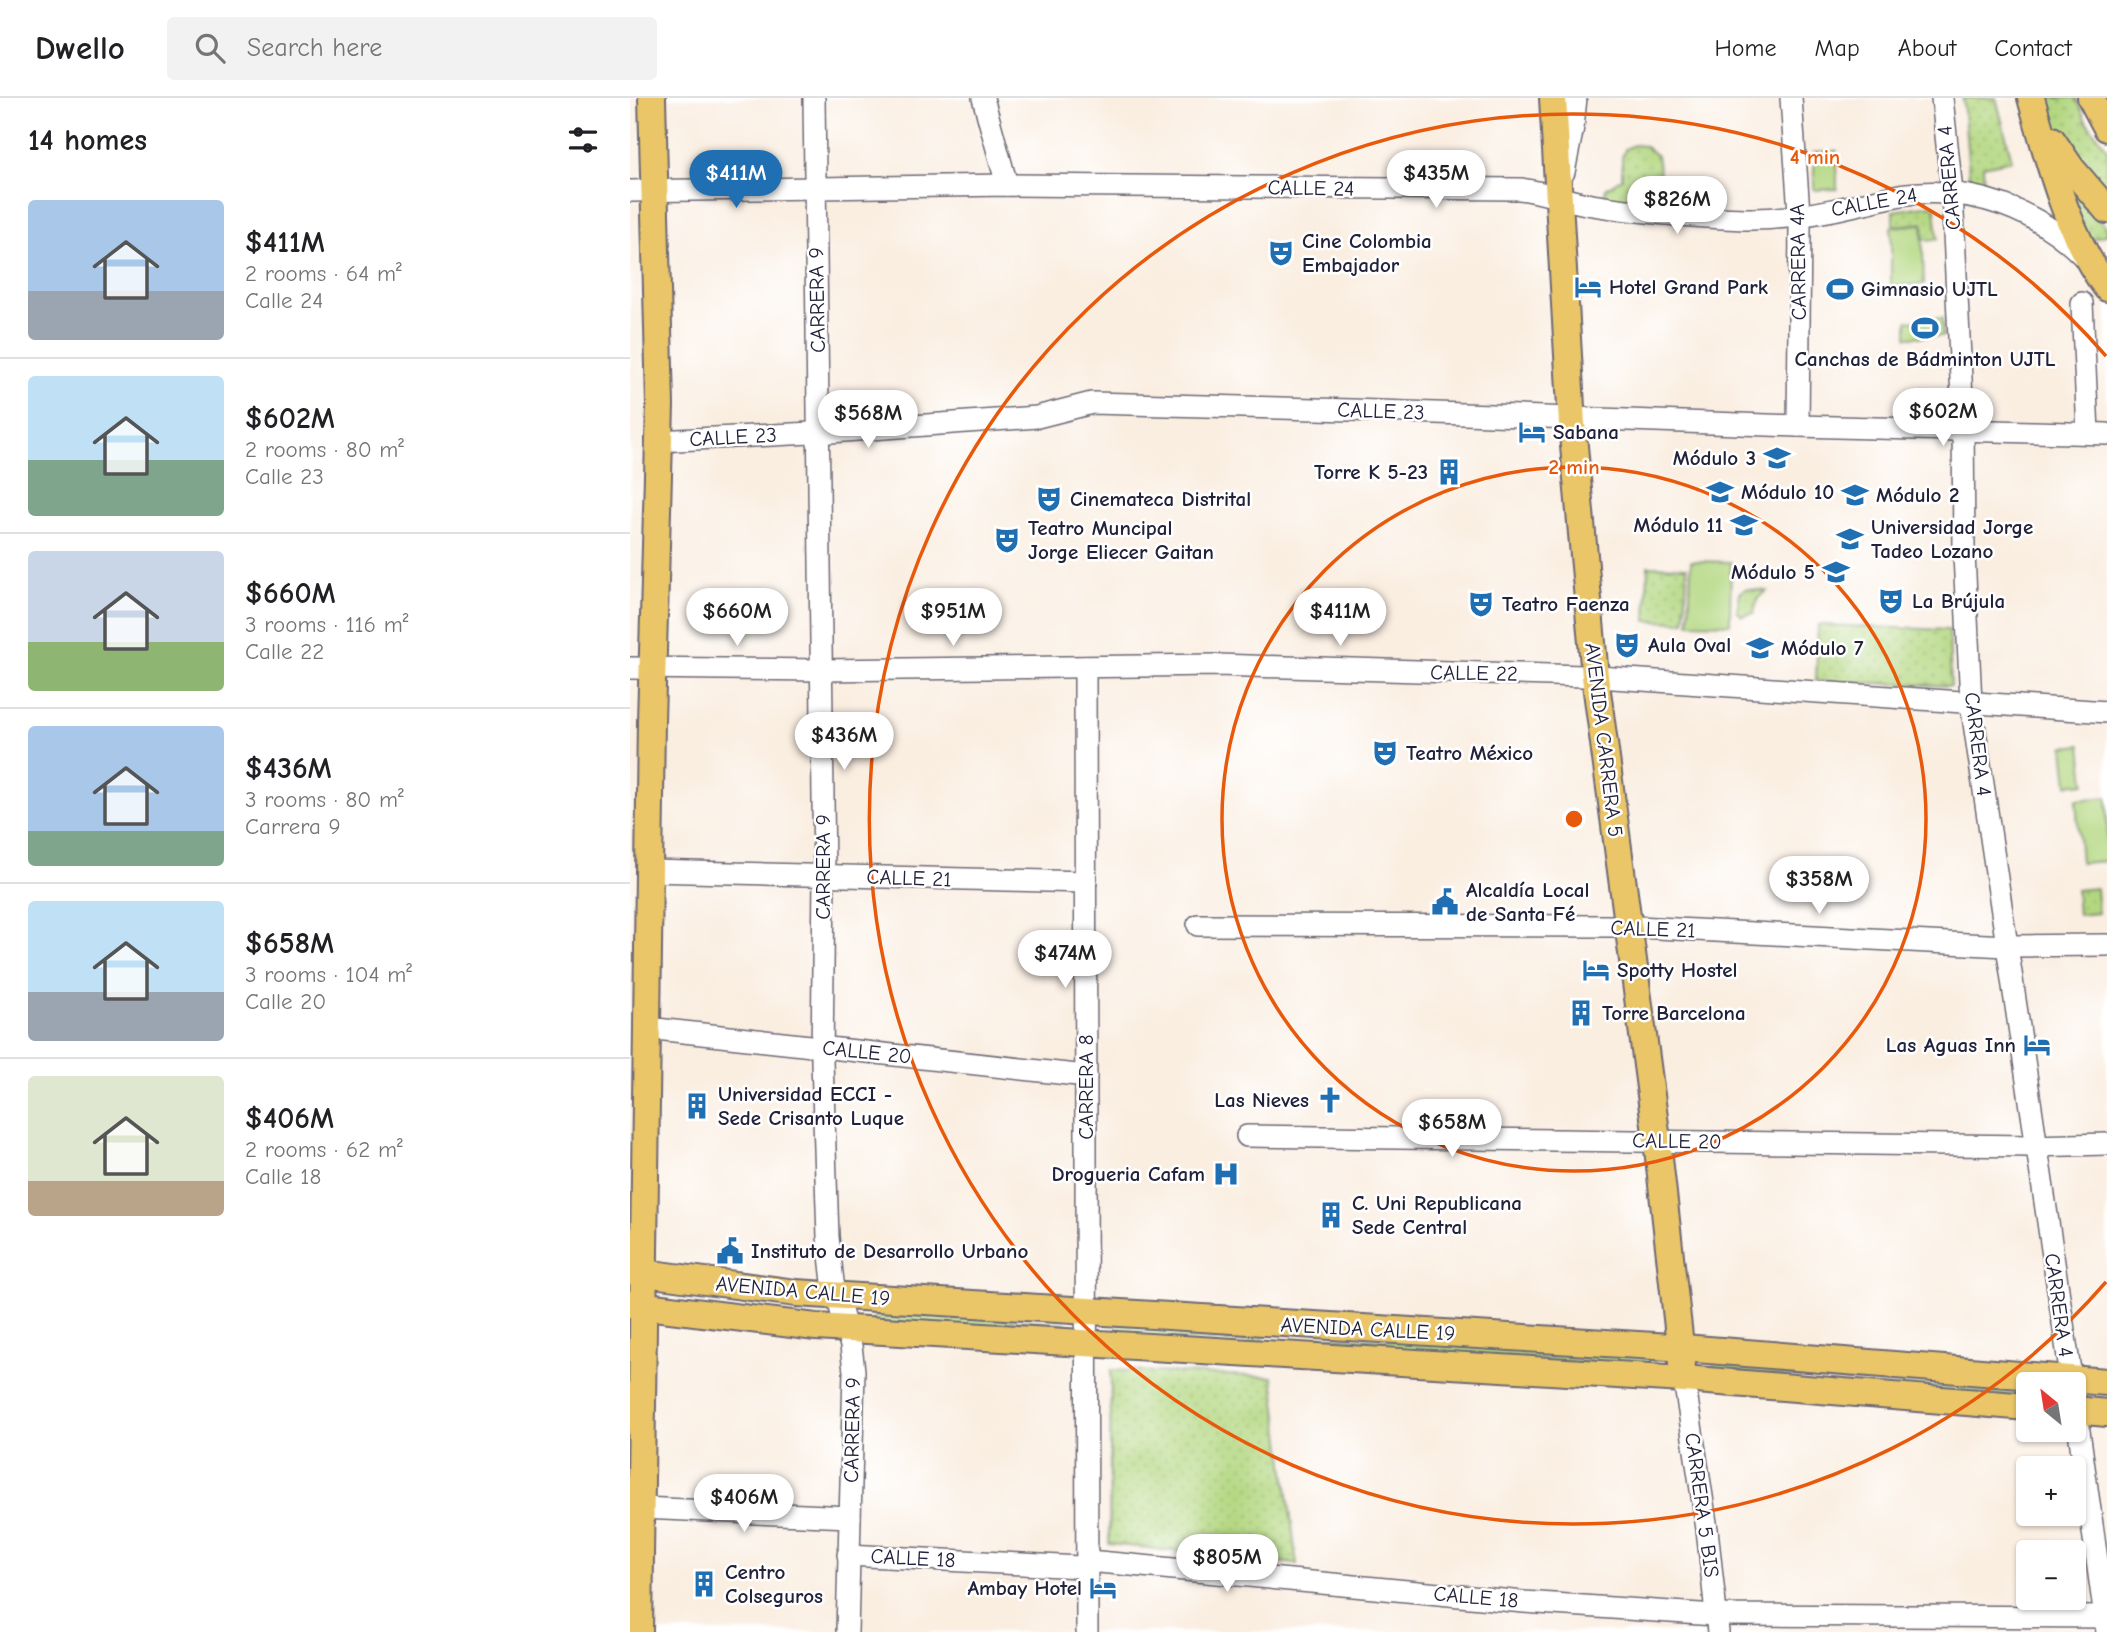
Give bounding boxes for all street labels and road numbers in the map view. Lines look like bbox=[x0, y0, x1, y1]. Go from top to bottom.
street label: CARRERA 4 bbox=[1932, 125, 1966, 231]
street label: CALLE 24 bbox=[1267, 175, 1355, 201]
street label: CALLE 24 bbox=[1829, 183, 1919, 221]
street label: CARRERA 4A bbox=[1785, 203, 1811, 321]
street label: CARRERA 9 bbox=[804, 247, 830, 353]
street label: CALLE 23 bbox=[1337, 397, 1425, 425]
street label: CALLE 23 bbox=[689, 423, 777, 451]
street label: AVENIDA CARRERA 5 bbox=[1580, 641, 1628, 839]
street label: CALLE 22 bbox=[1430, 660, 1518, 686]
street label: CARRERA 4 bbox=[1960, 691, 1996, 797]
street label: CARRERA 9 bbox=[811, 814, 835, 920]
street label: CALLE 21 bbox=[866, 865, 952, 891]
street label: CALLE 21 bbox=[1610, 916, 1696, 942]
street label: CARRERA 8 bbox=[1074, 1034, 1098, 1140]
street label: CALLE 20 bbox=[821, 1035, 913, 1069]
street label: CALLE 20 bbox=[1632, 1128, 1722, 1154]
street label: CARRERA 4 bbox=[2040, 1251, 2078, 1359]
street label: AVENIDA CALLE 19 bbox=[715, 1271, 891, 1311]
street label: AVENIDA CALLE 19 bbox=[1280, 1312, 1456, 1346]
street label: CARRERA 9 bbox=[839, 1377, 865, 1483]
street label: CARRERA 5 BIS bbox=[1680, 1431, 1724, 1579]
street label: CALLE 18 bbox=[870, 1544, 956, 1572]
street label: CALLE 18 bbox=[1433, 1581, 1519, 1613]

